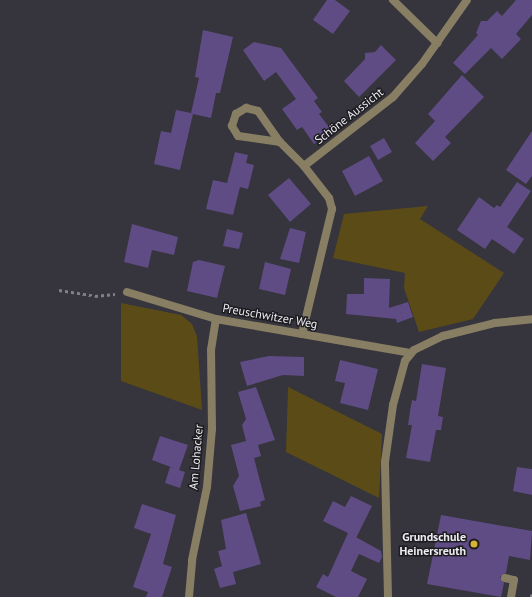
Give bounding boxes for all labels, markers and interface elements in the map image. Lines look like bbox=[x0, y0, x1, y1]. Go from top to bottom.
street label: Schöne Aussicht bbox=[312, 85, 386, 147]
street label: Preuschwitzer Weg bbox=[221, 301, 319, 331]
street label: Am Lohacker bbox=[186, 424, 206, 490]
place label: Grundschule Heinersreuth bbox=[399, 530, 466, 558]
marker: Grundschule Heinersreuth bbox=[469, 539, 479, 549]

